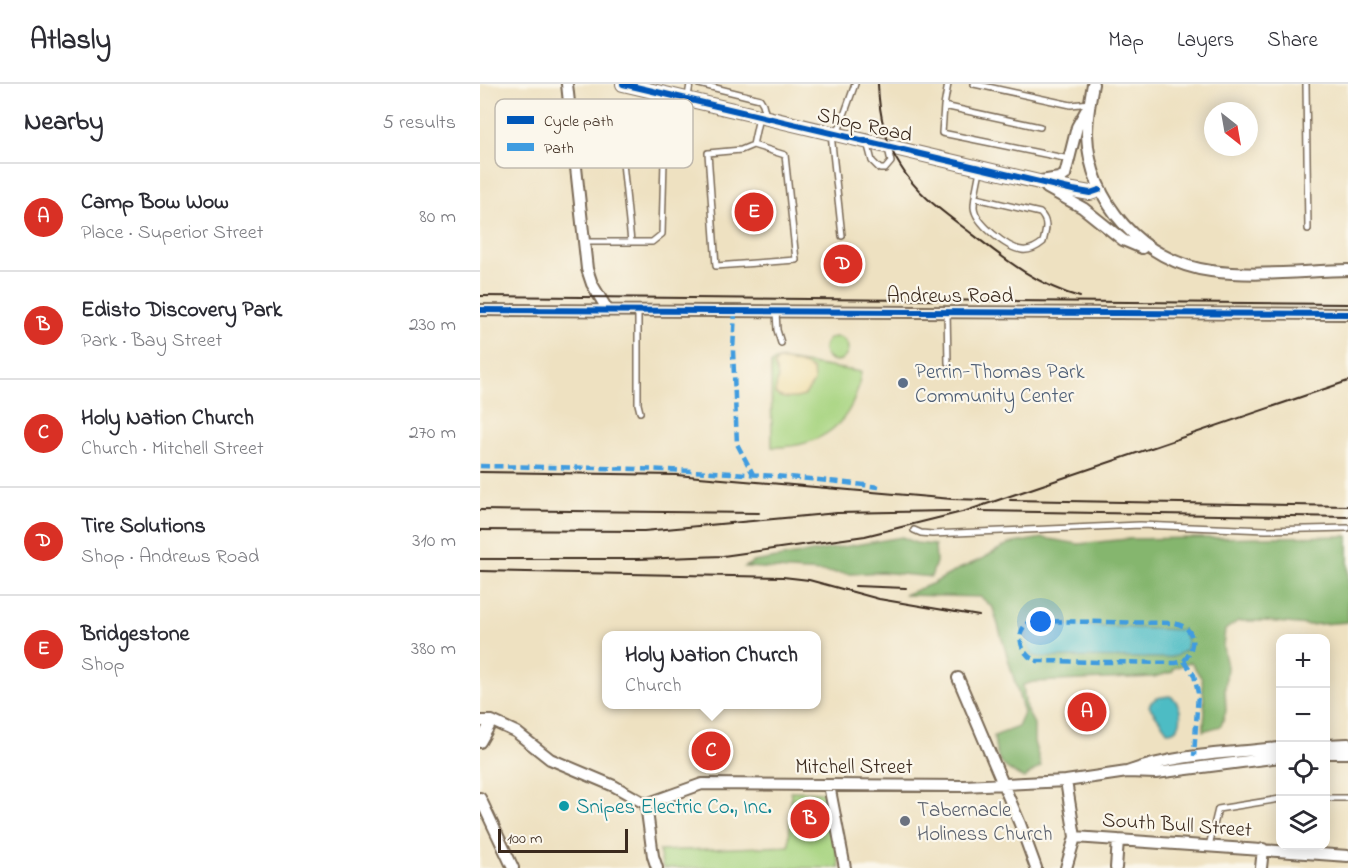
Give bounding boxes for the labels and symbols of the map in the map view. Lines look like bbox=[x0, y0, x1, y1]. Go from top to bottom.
legend bbox=[495, 99, 693, 168]
street label: Shop Road bbox=[814, 100, 915, 151]
north arrow bbox=[1204, 102, 1258, 156]
text: Cycle path bbox=[544, 110, 613, 134]
text: Path bbox=[544, 137, 574, 161]
pin: E bbox=[734, 190, 774, 234]
pin: D bbox=[824, 242, 862, 286]
street label: Andrews Road bbox=[887, 282, 1013, 312]
place label: Perrin-Thomas Park Community Center bbox=[915, 358, 1086, 414]
marker: Perrin-Thomas Park Community Center bbox=[896, 376, 910, 390]
your location bbox=[1026, 607, 1055, 636]
pin: A bbox=[1068, 690, 1106, 734]
pin: C bbox=[692, 728, 730, 774]
street label: Mitchell Street bbox=[795, 753, 913, 783]
place label: Snipes Electric Co., Inc. bbox=[576, 793, 772, 823]
pin: B bbox=[790, 796, 830, 842]
place label: Tabernacle Holiness Church bbox=[917, 796, 1052, 850]
marker: Snipes Electric Co., Inc. bbox=[557, 799, 571, 813]
street label: South Bull Street bbox=[1101, 806, 1253, 846]
marker: Tabernacle Holiness Church bbox=[898, 814, 912, 828]
scale bar bbox=[498, 826, 628, 854]

